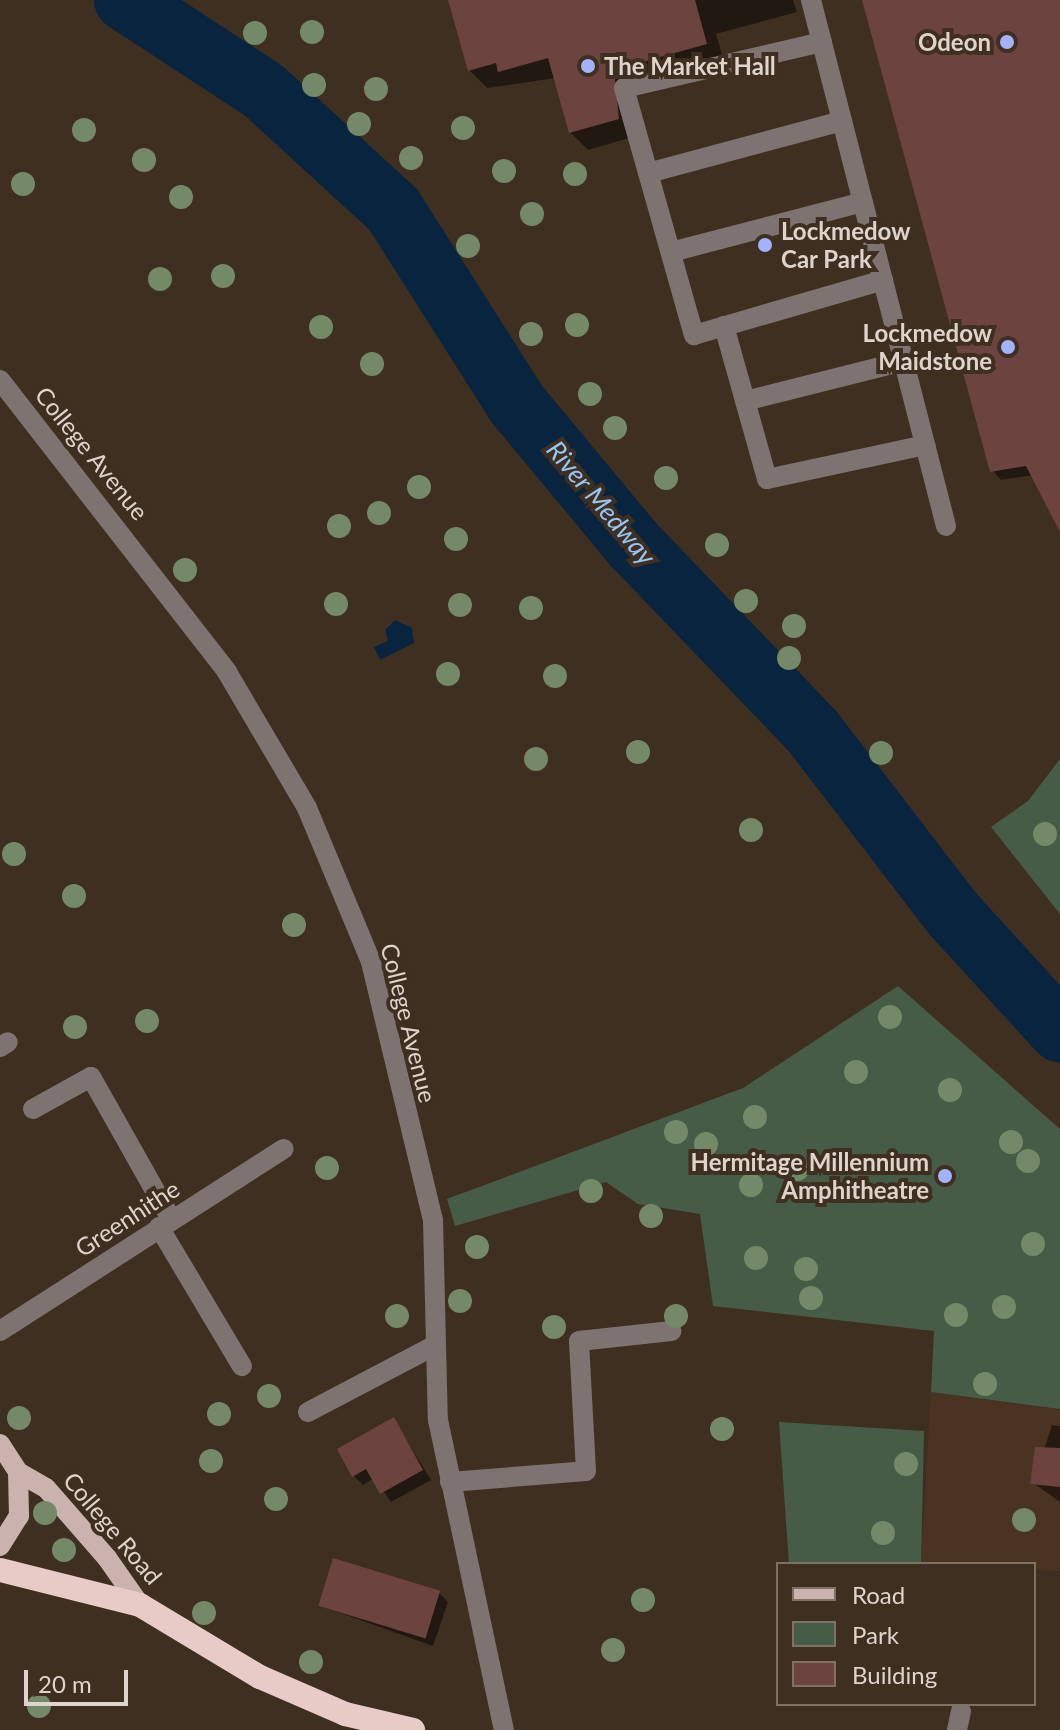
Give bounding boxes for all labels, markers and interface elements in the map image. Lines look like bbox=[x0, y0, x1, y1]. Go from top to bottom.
place label: Odeon bbox=[918, 28, 991, 56]
marker: Odeon bbox=[998, 33, 1016, 51]
place label: The Market Hall bbox=[604, 52, 776, 80]
marker: The Market Hall bbox=[579, 57, 597, 75]
place label: Lockmedow Car Park bbox=[781, 217, 910, 273]
marker: Lockmedow Car Park bbox=[756, 236, 774, 254]
place label: Lockmedow Maidstone bbox=[863, 319, 992, 375]
marker: Lockmedow Maidstone bbox=[999, 338, 1017, 356]
street label: College Avenue bbox=[29, 380, 155, 526]
water label: River Medway bbox=[540, 434, 662, 572]
street label: College Avenue bbox=[375, 940, 443, 1106]
place label: Hermitage Millennium Amphitheatre bbox=[691, 1148, 929, 1204]
marker: Hermitage Millennium Amphitheatre bbox=[936, 1167, 954, 1185]
street label: Greenhithe bbox=[70, 1174, 184, 1262]
street label: College Road bbox=[58, 1466, 168, 1590]
legend bbox=[776, 1562, 1036, 1706]
text: Road bbox=[852, 1580, 905, 1609]
text: Park bbox=[852, 1620, 899, 1649]
scale bar bbox=[28, 1654, 132, 1704]
text: Building bbox=[852, 1660, 937, 1689]
text: 20 m bbox=[38, 1669, 92, 1698]

